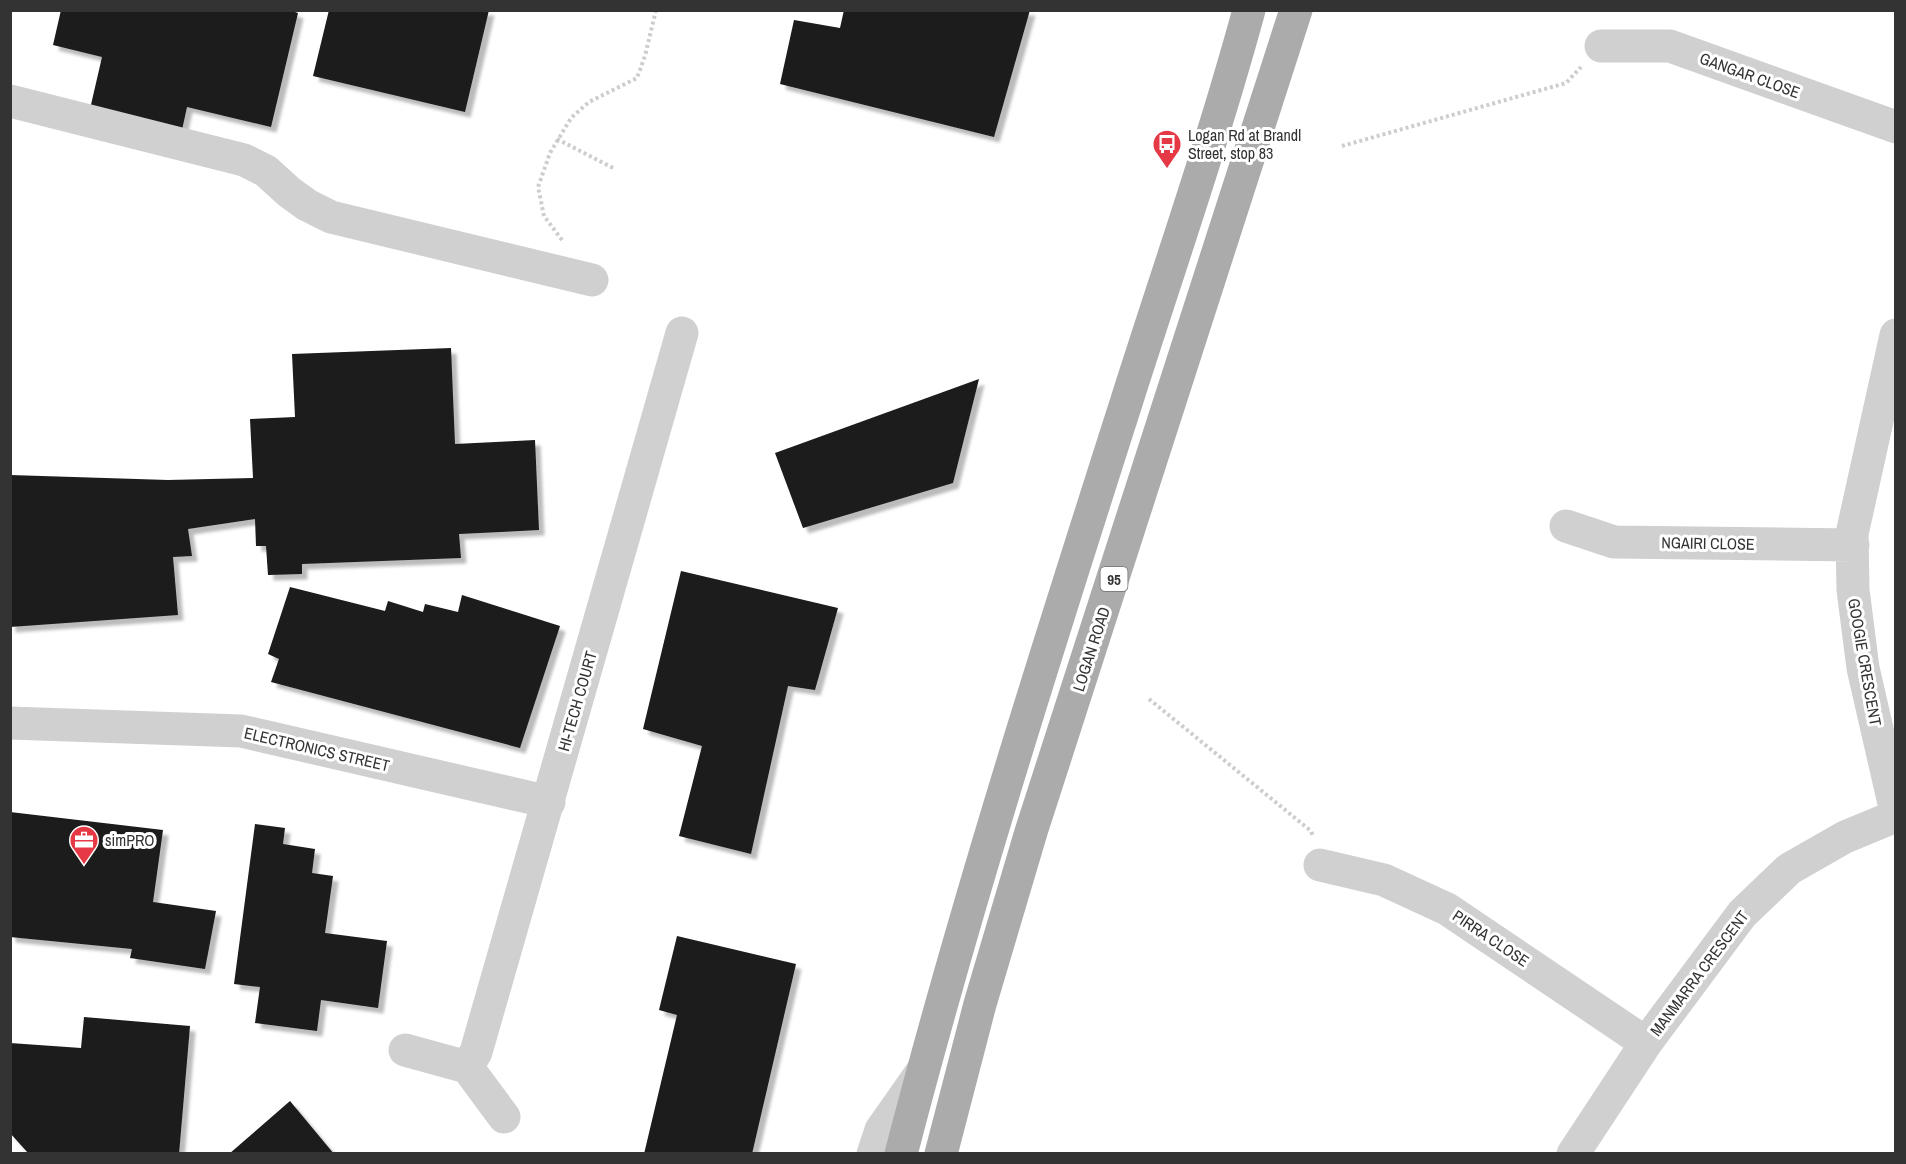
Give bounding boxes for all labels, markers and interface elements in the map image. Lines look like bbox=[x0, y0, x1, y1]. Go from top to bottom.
street label: GANGAR CLOSE bbox=[1697, 47, 1803, 103]
place label: Logan Rd at Brandl Street, stop 83 bbox=[1188, 124, 1301, 164]
bus stop icon: Logan Rd at Brandl Street, stop 83 bbox=[1151, 128, 1183, 170]
street label: NGAIRI CLOSE bbox=[1661, 531, 1755, 555]
road number: 95 bbox=[1100, 567, 1128, 591]
street label: GOOGIE CRESCENT bbox=[1843, 597, 1887, 727]
street label: LOGAN ROAD bbox=[1067, 604, 1115, 694]
street label: HI-TECH COURT bbox=[552, 648, 602, 754]
street label: ELECTRONICS STREET bbox=[242, 722, 392, 776]
office icon: simPRO bbox=[68, 824, 100, 866]
place label: simPRO bbox=[105, 829, 155, 851]
street label: PIRRA CLOSE bbox=[1449, 904, 1533, 972]
street label: MANMARRA CRESCENT bbox=[1645, 906, 1753, 1040]

